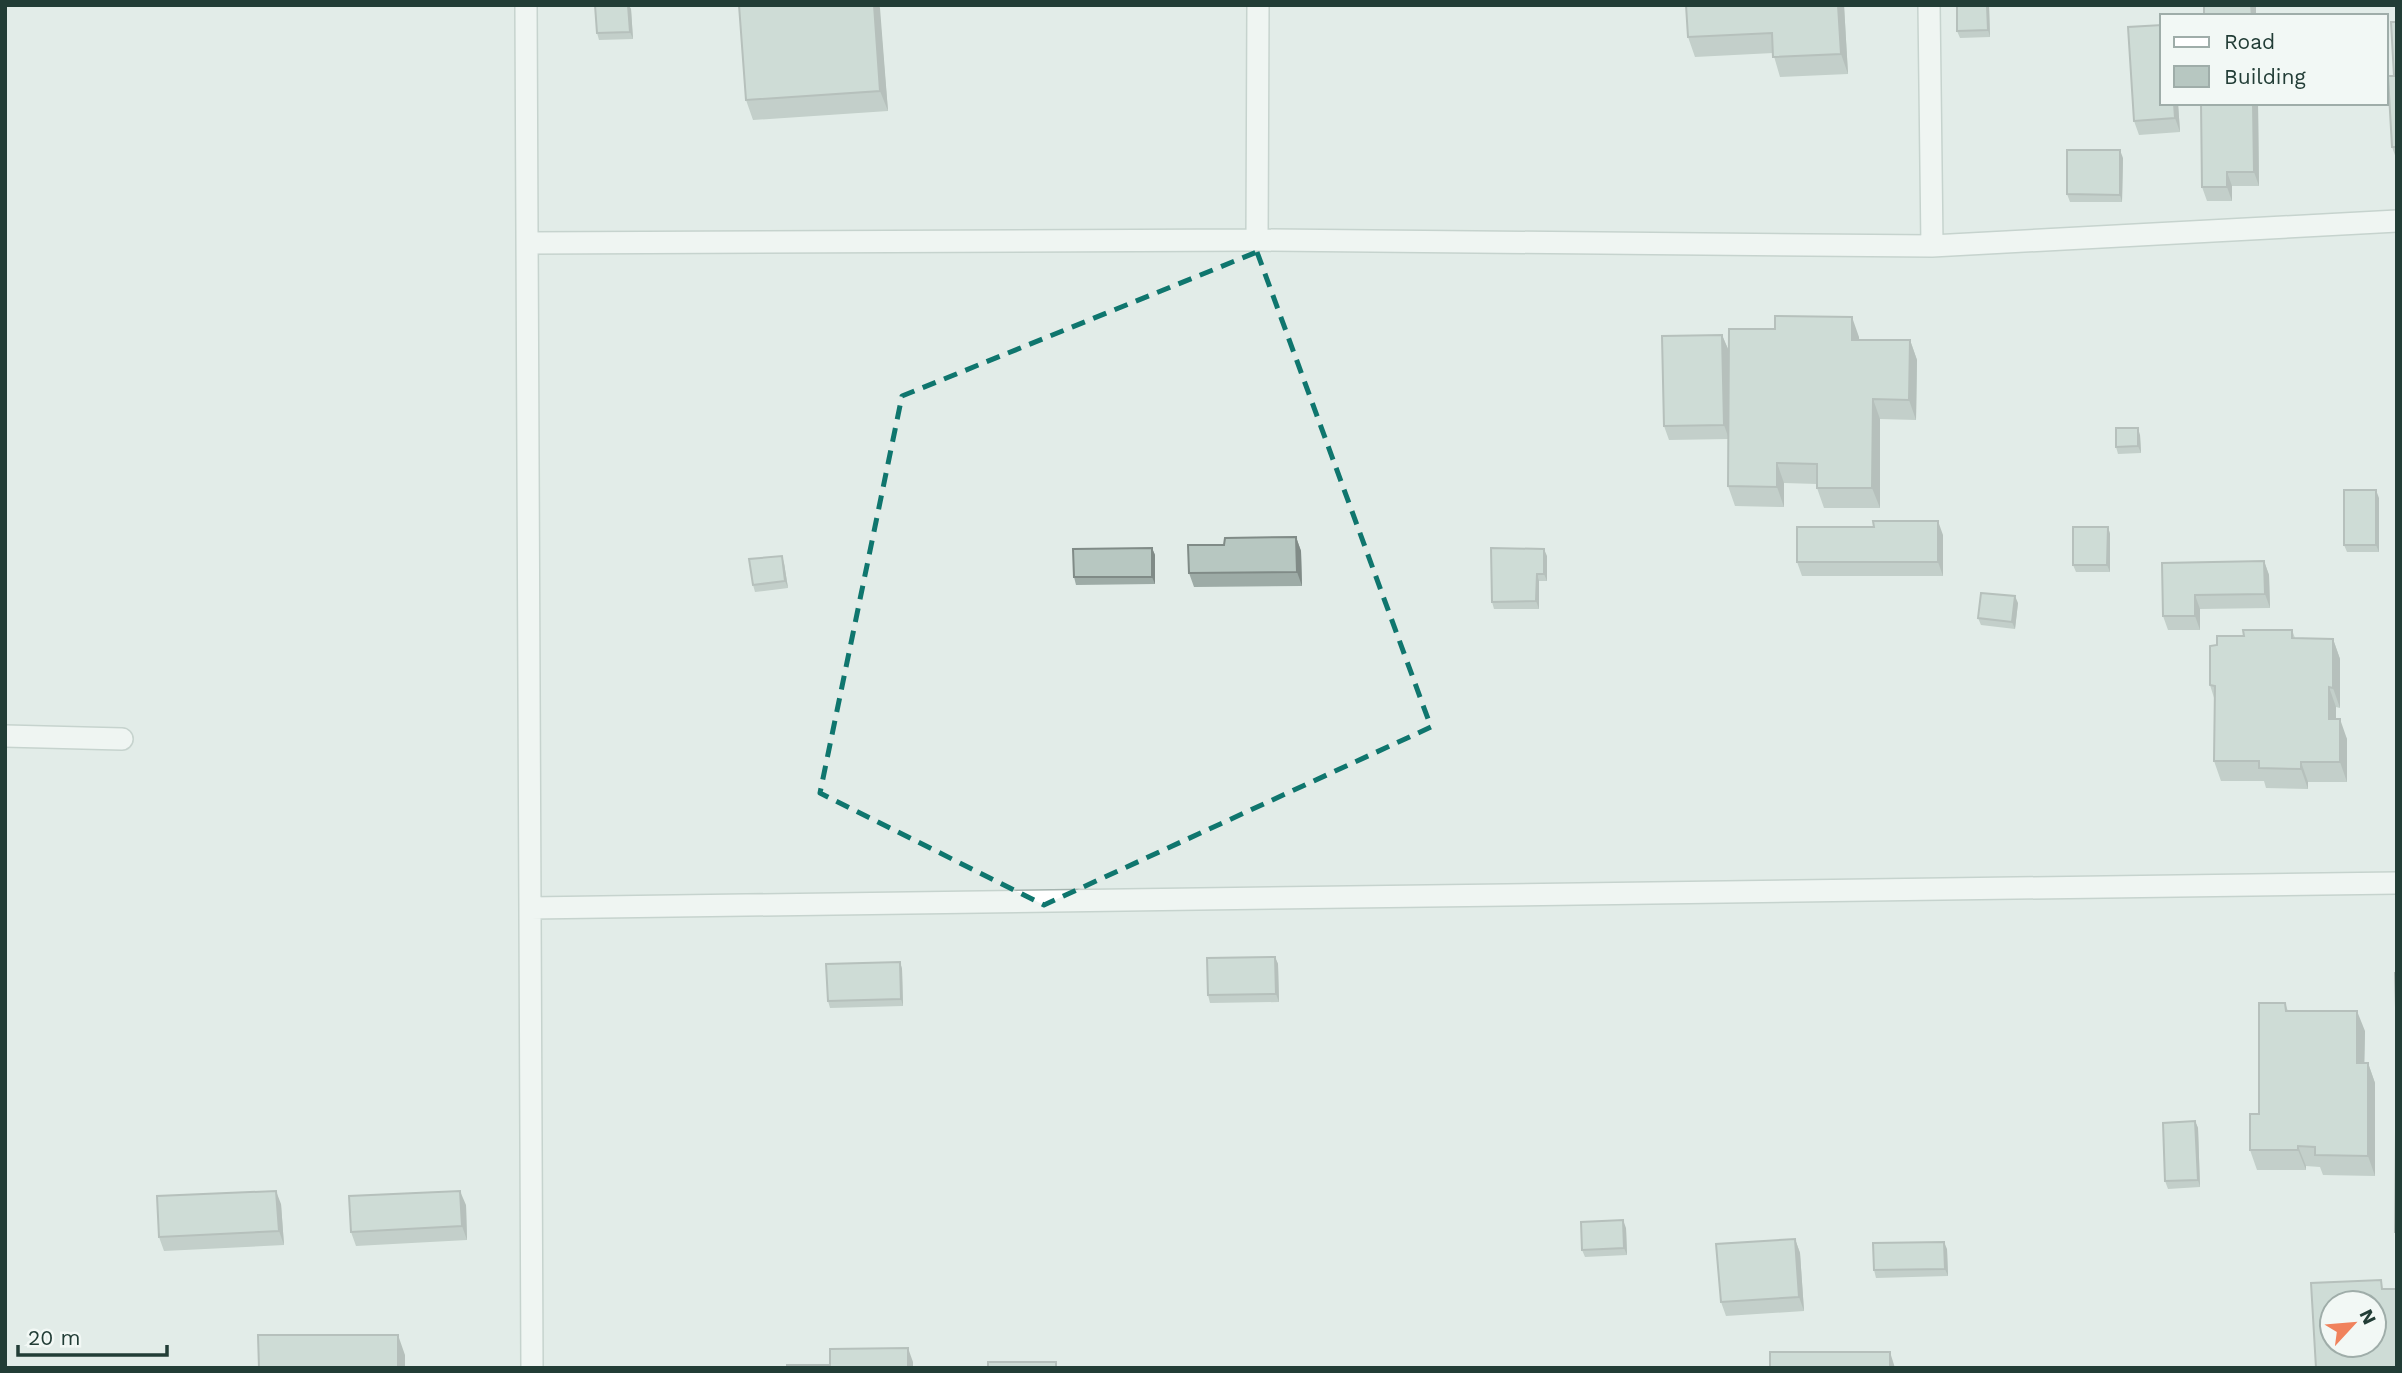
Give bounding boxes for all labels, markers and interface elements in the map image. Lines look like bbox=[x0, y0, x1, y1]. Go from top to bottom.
legend bbox=[2160, 14, 2388, 105]
text: Road bbox=[2224, 29, 2275, 54]
text: Building bbox=[2224, 64, 2306, 89]
north arrow bbox=[2318, 1289, 2388, 1359]
text: N bbox=[2354, 1305, 2381, 1328]
scale bar bbox=[18, 1314, 166, 1358]
text: 20 m bbox=[28, 1325, 80, 1350]

